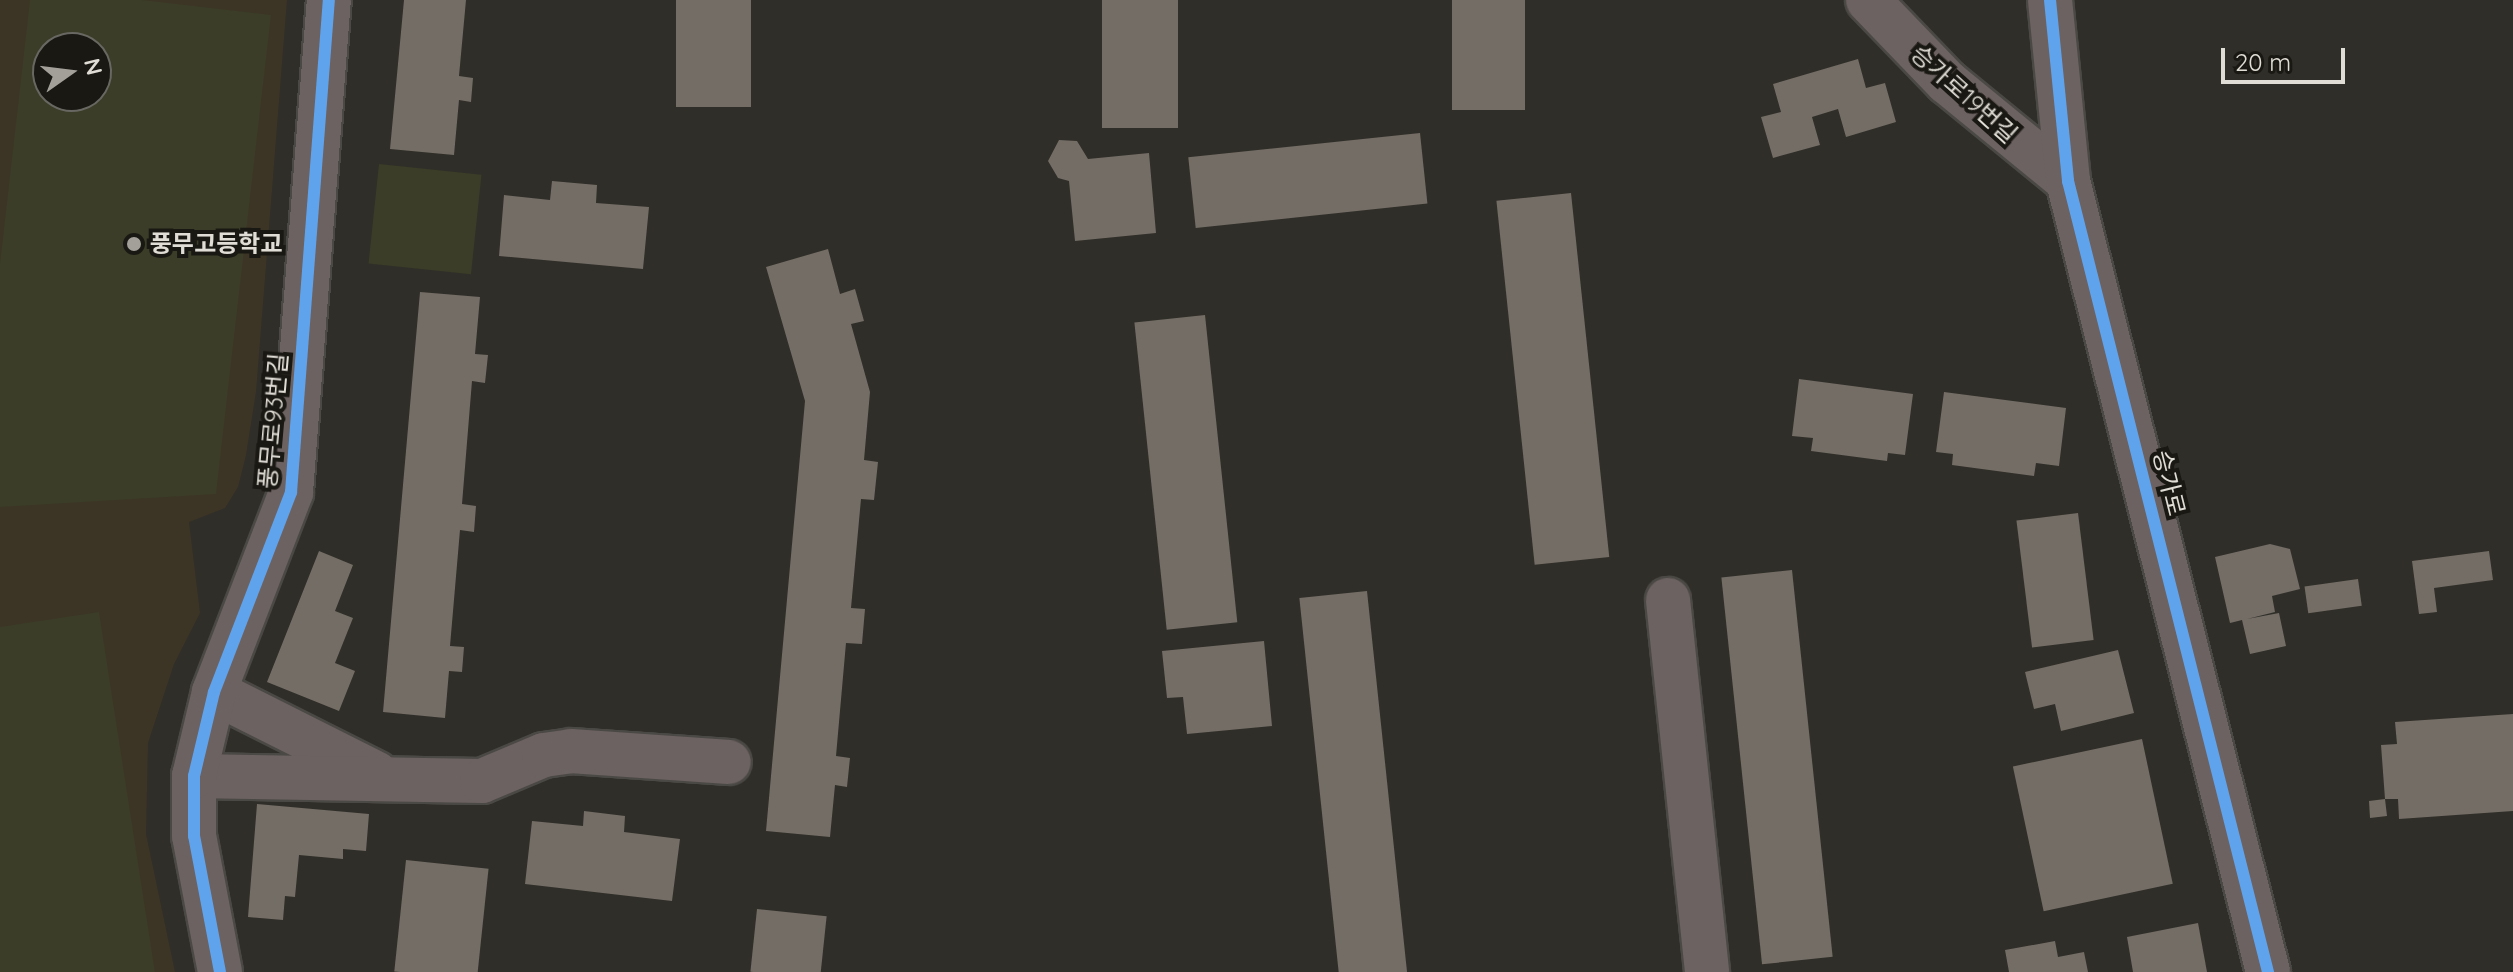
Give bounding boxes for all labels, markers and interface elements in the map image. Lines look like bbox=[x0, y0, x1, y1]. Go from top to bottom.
north arrow bbox=[32, 32, 112, 112]
scale bar bbox=[2225, 32, 2349, 82]
street label: 승가로19번길 bbox=[1905, 39, 2023, 149]
text: 20 m bbox=[2235, 47, 2291, 77]
text: N bbox=[78, 55, 109, 78]
place label: 풍무고등학교 bbox=[150, 230, 282, 258]
marker: 풍무고등학교 bbox=[125, 235, 143, 253]
street label: 풍무로93번길 bbox=[253, 352, 293, 490]
street label: 승가로 bbox=[2147, 447, 2191, 519]

